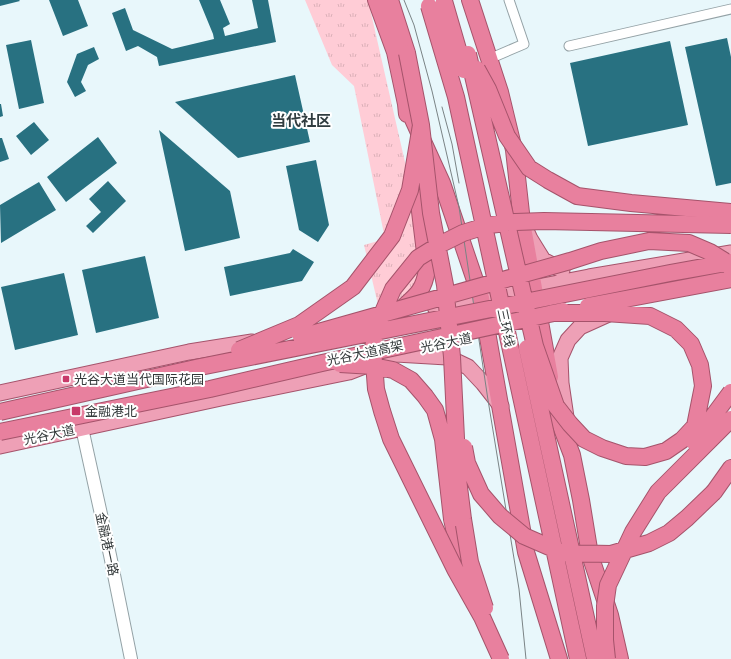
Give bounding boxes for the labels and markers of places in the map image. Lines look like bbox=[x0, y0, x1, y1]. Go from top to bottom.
place label: 光谷大道当代国际花园 bbox=[74, 371, 204, 388]
marker: 光谷大道当代国际花园 bbox=[61, 374, 71, 384]
place label: 金融港北 bbox=[85, 403, 137, 420]
marker: 金融港北 bbox=[70, 405, 82, 417]

